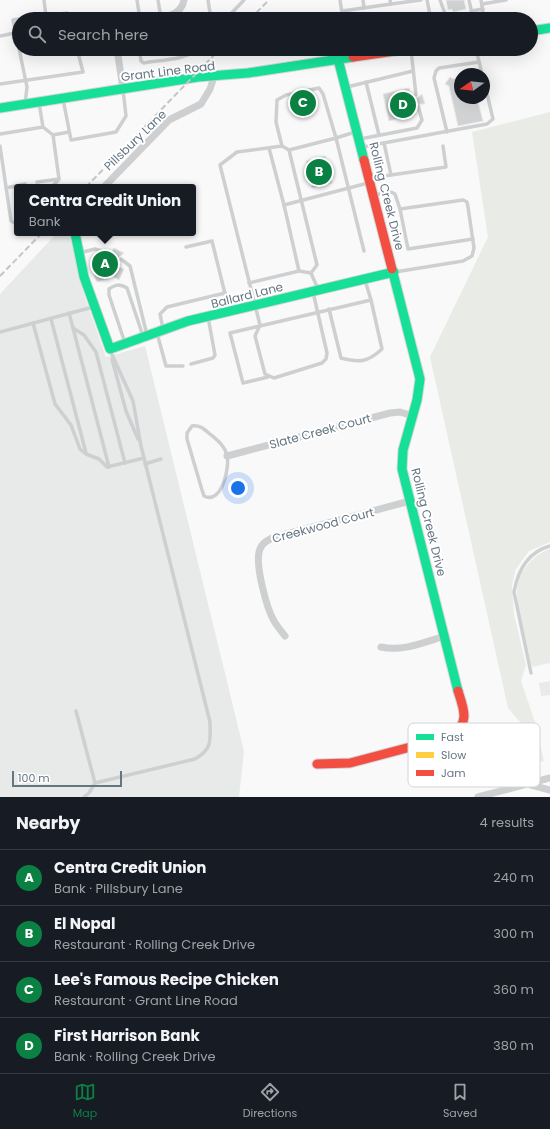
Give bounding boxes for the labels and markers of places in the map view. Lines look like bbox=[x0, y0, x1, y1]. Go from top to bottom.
pin: C bbox=[290, 88, 316, 118]
pin: D bbox=[390, 90, 416, 120]
pin: B bbox=[306, 157, 332, 187]
pin: A bbox=[92, 249, 118, 279]

